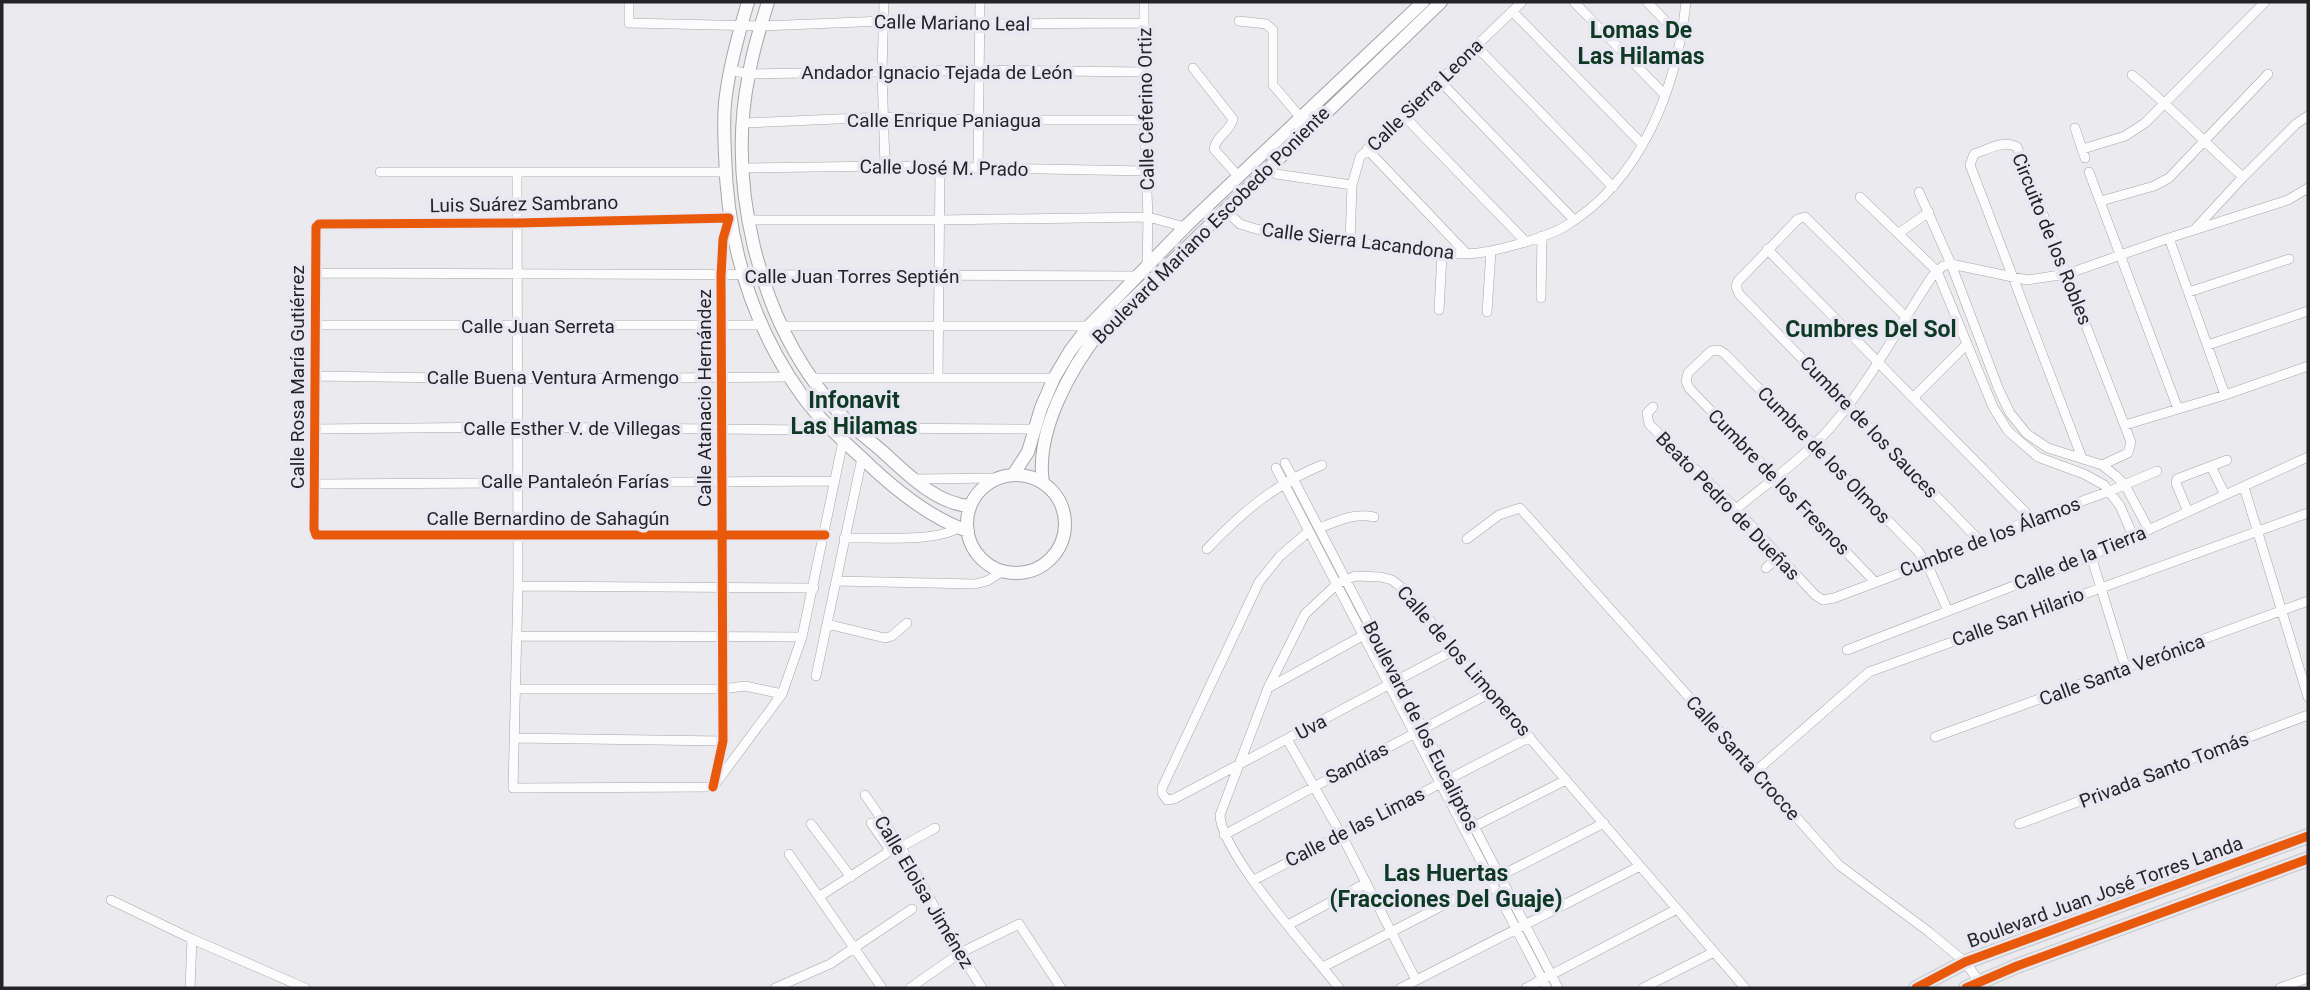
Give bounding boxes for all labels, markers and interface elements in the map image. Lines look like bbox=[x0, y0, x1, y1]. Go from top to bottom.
street label: Calle Mariano Leal bbox=[874, 10, 1030, 36]
district label: Lomas De Las Hilamas bbox=[1577, 17, 1705, 70]
street label: Calle Ceferino Ortiz bbox=[1133, 27, 1159, 191]
street label: Calle Sierra Leona bbox=[1362, 34, 1488, 156]
street label: Andador Ignacio Tejada de León bbox=[801, 61, 1073, 84]
street label: Boulevard Mariano Escobedo Poniente bbox=[1088, 102, 1334, 348]
street label: Calle Enrique Paniagua bbox=[847, 109, 1041, 132]
street label: Circuito de los Robles bbox=[2007, 150, 2097, 328]
street label: Calle José M. Prado bbox=[859, 155, 1029, 181]
street label: Luis Suárez Sambrano bbox=[429, 191, 619, 217]
street label: Calle Sierra Lacandona bbox=[1260, 218, 1456, 264]
street label: Calle Rosa María Gutiérrez bbox=[286, 265, 309, 489]
street label: Calle Juan Torres Septién bbox=[745, 265, 959, 288]
street label: Calle Atanacio Hernández bbox=[693, 289, 716, 507]
street label: Calle Juan Serreta bbox=[461, 315, 615, 338]
district label: Cumbres Del Sol bbox=[1785, 316, 1957, 343]
street label: Cumbre de los Sauces bbox=[1795, 351, 1943, 503]
street label: Calle Buena Ventura Armengo bbox=[427, 366, 679, 389]
street label: Cumbre de los Olmos bbox=[1753, 382, 1895, 528]
district label: Infonavit Las Hilamas bbox=[790, 387, 918, 440]
street label: Cumbre de los Fresnos bbox=[1703, 404, 1855, 560]
street label: Calle Esther V. de Villegas bbox=[463, 417, 681, 440]
street label: Beato Pedro de Dueñas bbox=[1651, 427, 1805, 585]
street label: Calle Pantaleón Farías bbox=[481, 470, 669, 493]
street label: Cumbre de los Álamos bbox=[1897, 492, 2083, 582]
street label: Calle Bernardino de Sahagún bbox=[426, 507, 670, 530]
street label: Calle de la Tierra bbox=[2011, 521, 2149, 595]
street label: Calle de los Limoneros bbox=[1392, 581, 1536, 741]
street label: Calle San Hilario bbox=[1949, 582, 2087, 652]
street label: Boulevard de los Eucaliptos bbox=[1358, 617, 1484, 835]
street label: Calle Santa Verónica bbox=[2036, 629, 2208, 711]
street label: Calle Santa Crocce bbox=[1681, 691, 1805, 825]
street label: Uva bbox=[1292, 709, 1330, 745]
street label: Privada Santo Tomás bbox=[2076, 727, 2252, 813]
street label: Sandías bbox=[1322, 737, 1392, 789]
street label: Calle de las Limas bbox=[1281, 782, 1429, 872]
street label: Calle Eloisa Jiménez bbox=[869, 811, 979, 973]
street label: Boulevard Juan José Torres Landa bbox=[1964, 831, 2246, 953]
district label: Las Huertas (Fracciones Del Guaje) bbox=[1329, 860, 1563, 913]

